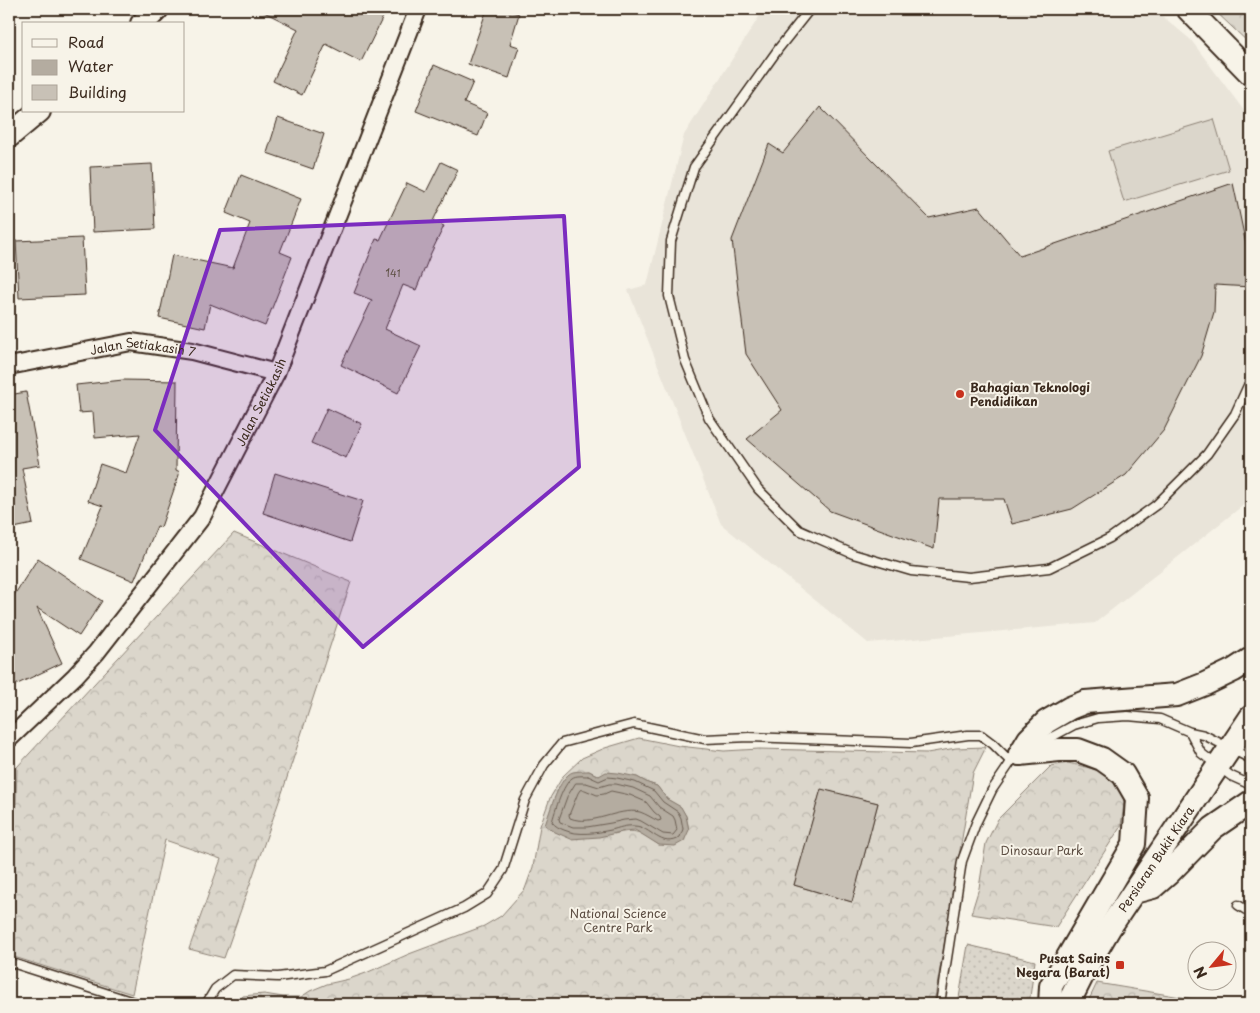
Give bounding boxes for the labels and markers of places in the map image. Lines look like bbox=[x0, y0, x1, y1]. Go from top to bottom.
place label: Bahagian Teknologi Pendidikan bbox=[970, 378, 1090, 410]
marker: Bahagian Teknologi Pendidikan bbox=[954, 388, 966, 400]
place label: Pusat Sains Negara (Barat) bbox=[1016, 949, 1110, 981]
marker: Pusat Sains Negara (Barat) bbox=[1114, 959, 1126, 971]

